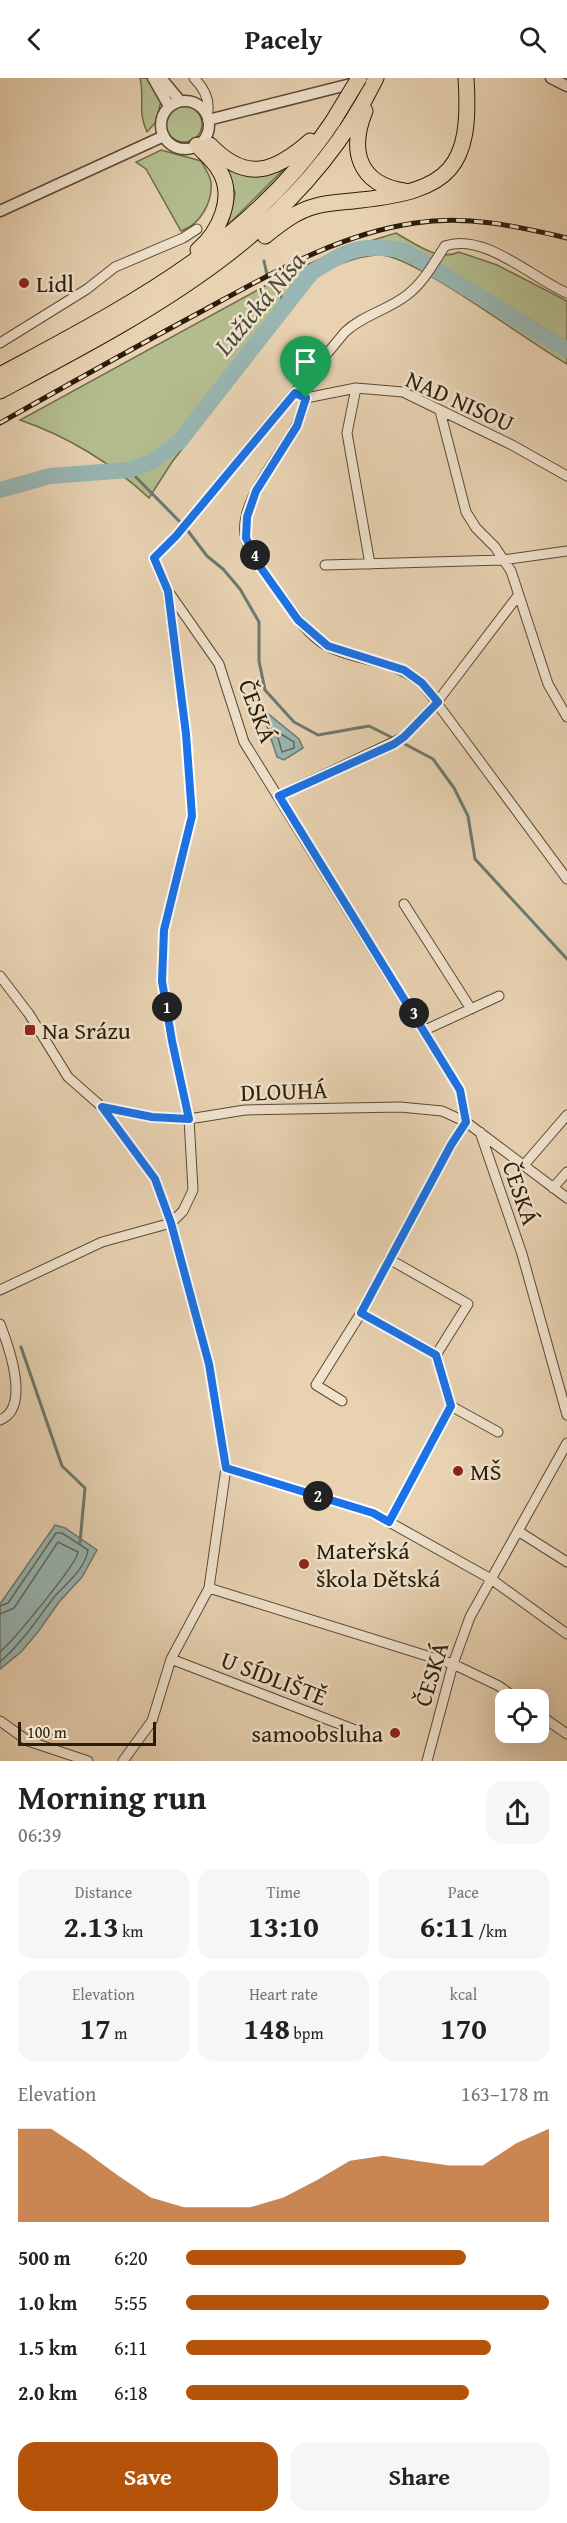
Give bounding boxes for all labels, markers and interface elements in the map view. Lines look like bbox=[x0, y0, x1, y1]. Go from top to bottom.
text: Pacely bbox=[245, 19, 322, 59]
icon: back bbox=[18, 23, 51, 56]
icon: search bbox=[516, 23, 549, 56]
water label: Lužická Nisa bbox=[203, 243, 314, 364]
place label: Lidl bbox=[36, 266, 74, 301]
marker: Lidl bbox=[17, 276, 31, 290]
pin bbox=[280, 336, 331, 398]
icon: arrive bbox=[289, 345, 322, 378]
street label: NAD NISOU bbox=[400, 362, 520, 441]
pin: 4 bbox=[240, 540, 270, 570]
text: 4 bbox=[251, 543, 259, 567]
street label: ČESKÁ bbox=[230, 674, 286, 748]
pin: 1 bbox=[152, 992, 182, 1022]
text: 1 bbox=[163, 995, 171, 1019]
pin: 3 bbox=[399, 998, 429, 1028]
text: 3 bbox=[410, 1001, 418, 1025]
place label: Na Srázu bbox=[42, 1013, 131, 1048]
marker: Na Srázu bbox=[23, 1023, 37, 1037]
street label: DLOUHÁ bbox=[240, 1072, 329, 1110]
street label: ČESKÁ bbox=[494, 1156, 548, 1230]
place label: MŠ bbox=[470, 1454, 501, 1489]
marker: MŠ bbox=[451, 1464, 465, 1478]
pin: 2 bbox=[303, 1481, 333, 1511]
text: 2 bbox=[314, 1484, 322, 1508]
place label: Mateřská škola Dětská bbox=[316, 1533, 441, 1596]
marker: Mateřská škola Dětská bbox=[297, 1557, 311, 1571]
street label: ČESKÁ bbox=[405, 1637, 457, 1711]
street label: U SÍDLIŠTĚ bbox=[216, 1642, 332, 1714]
map controls bbox=[495, 1689, 549, 1743]
button: locate bbox=[495, 1689, 549, 1743]
place label: samoobsluha bbox=[252, 1716, 384, 1751]
scale bar bbox=[18, 1719, 156, 1746]
text: 100 m bbox=[27, 1720, 67, 1744]
marker: samoobsluha bbox=[388, 1726, 402, 1740]
text: Morning run bbox=[18, 1773, 207, 1821]
button: share bbox=[486, 1781, 549, 1844]
text: 06:39 bbox=[18, 1820, 61, 1849]
text: Distance bbox=[75, 1880, 132, 1904]
text: Time bbox=[266, 1880, 301, 1904]
text: Pace bbox=[448, 1880, 479, 1904]
text: 2.13 bbox=[64, 1904, 119, 1948]
text: 13:10 bbox=[248, 1904, 319, 1948]
text: 6:11 bbox=[420, 1904, 475, 1948]
text: km bbox=[119, 1919, 143, 1943]
text: /km bbox=[475, 1919, 507, 1943]
text: Elevation bbox=[72, 1982, 135, 2006]
text: Heart rate bbox=[249, 1982, 318, 2006]
text: kcal bbox=[450, 1982, 477, 2006]
text: 17 bbox=[80, 2006, 111, 2050]
text: 148 bbox=[243, 2006, 290, 2050]
text: 170 bbox=[440, 2006, 487, 2050]
text: m bbox=[111, 2021, 127, 2045]
text: bpm bbox=[290, 2021, 324, 2045]
text: Elevation bbox=[18, 2079, 96, 2108]
text: 163–178 m bbox=[461, 2079, 549, 2108]
text: 500 m bbox=[18, 2243, 71, 2272]
text: 6:20 bbox=[114, 2243, 148, 2272]
text: 1.0 km bbox=[18, 2288, 77, 2317]
text: 5:55 bbox=[114, 2288, 148, 2317]
text: 1.5 km bbox=[18, 2333, 77, 2362]
text: 6:11 bbox=[114, 2333, 148, 2362]
text: 2.0 km bbox=[18, 2378, 77, 2407]
text: 6:18 bbox=[114, 2378, 148, 2407]
button: Save bbox=[18, 2442, 278, 2511]
button: Share bbox=[290, 2442, 549, 2511]

